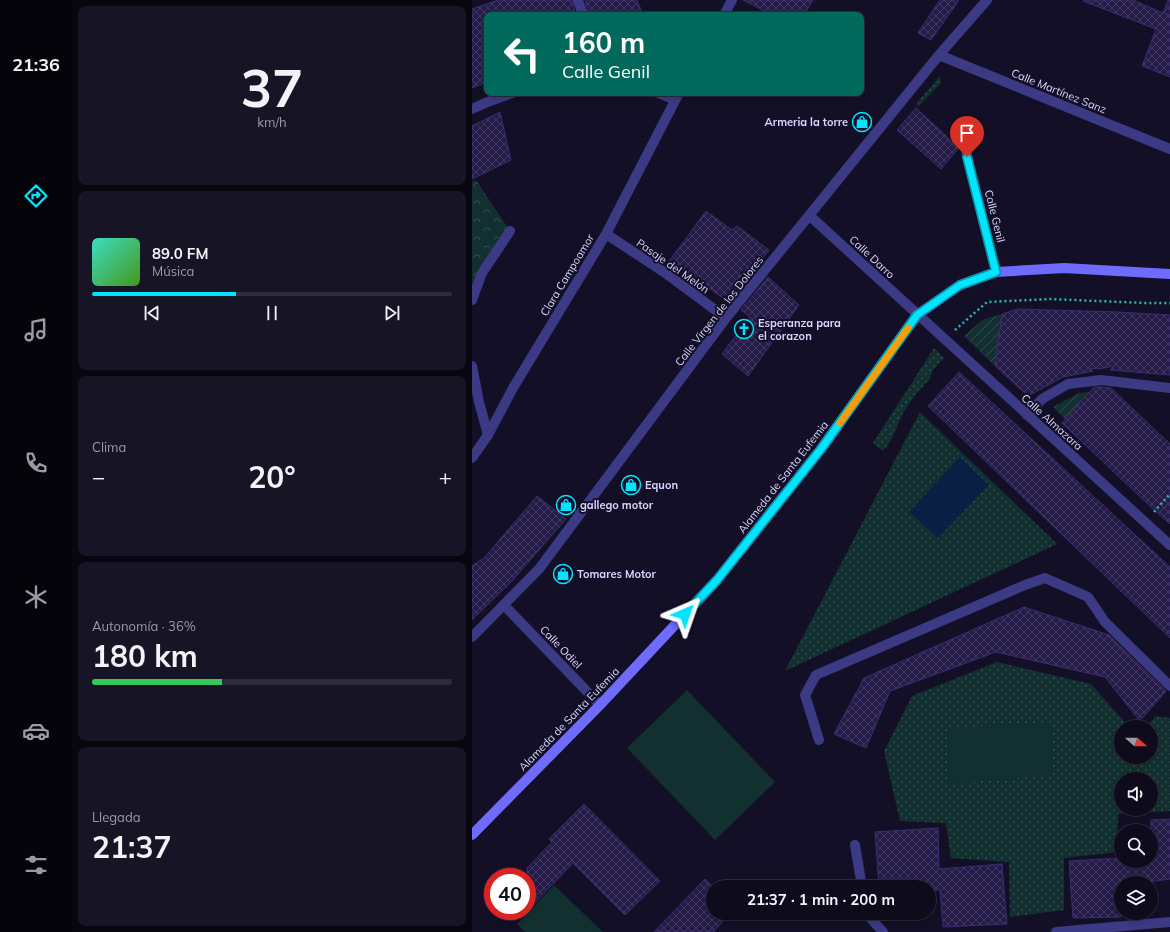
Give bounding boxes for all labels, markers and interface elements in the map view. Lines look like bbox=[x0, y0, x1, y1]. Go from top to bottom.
text: 160 m bbox=[562, 25, 645, 60]
icon: left bbox=[496, 28, 548, 80]
text: 21:36 bbox=[12, 53, 60, 76]
text: 37 bbox=[241, 55, 303, 120]
text: Calle Genil bbox=[562, 60, 650, 83]
street label: Calle Martínez Sanz bbox=[1009, 66, 1109, 117]
shop icon: Armeria la torre bbox=[851, 111, 873, 133]
text: km/h bbox=[257, 114, 287, 130]
place label: Armeria la torre bbox=[765, 115, 848, 129]
pin bbox=[950, 116, 984, 157]
icon: arrive bbox=[956, 122, 978, 144]
icon: directions bbox=[22, 182, 50, 210]
street label: Calle Genil bbox=[982, 188, 1008, 244]
street label: Clara Campoamor bbox=[537, 231, 597, 319]
street label: Calle Darro bbox=[846, 232, 898, 282]
street label: Pasaje del Melón bbox=[634, 236, 712, 296]
text: 89.0 FM bbox=[152, 244, 208, 263]
street label: Calle Virgen de los Dolores bbox=[672, 253, 766, 369]
text: Música bbox=[152, 263, 194, 279]
icon: previous bbox=[141, 302, 163, 324]
icon: pause bbox=[261, 302, 283, 324]
icon: next bbox=[381, 302, 403, 324]
icon: music bbox=[22, 316, 50, 344]
place label: Esperanza para el corazon bbox=[758, 316, 841, 343]
church icon: Esperanza para el corazon bbox=[733, 318, 755, 340]
street label: Calle Almazara bbox=[1018, 391, 1086, 453]
street label: Alameda de Santa Eufemia bbox=[735, 418, 831, 536]
text: Clima bbox=[92, 439, 126, 455]
icon: phone bbox=[22, 449, 50, 477]
text: 20° bbox=[248, 458, 296, 496]
text: − bbox=[92, 463, 105, 491]
text: + bbox=[439, 463, 452, 491]
shop icon: Equon bbox=[620, 474, 642, 496]
place label: Equon bbox=[645, 478, 678, 492]
shop icon: gallego motor bbox=[555, 494, 577, 516]
place label: gallego motor bbox=[580, 498, 654, 512]
shop icon: Tomares Motor bbox=[552, 563, 574, 585]
place label: Tomares Motor bbox=[577, 567, 657, 581]
icon: climate bbox=[22, 583, 50, 611]
position arrow bbox=[664, 593, 706, 635]
text: Autonomía · 36% bbox=[92, 618, 196, 634]
street label: Calle Odiel bbox=[537, 623, 585, 671]
text: 180 km bbox=[92, 637, 198, 675]
street label: Alameda de Santa Eufemia bbox=[516, 664, 622, 774]
icon: car bbox=[22, 717, 50, 745]
north arrow bbox=[1114, 720, 1158, 764]
map controls bbox=[1114, 720, 1158, 920]
button: sound bbox=[1114, 772, 1158, 816]
text: Llegada bbox=[92, 809, 141, 825]
button: search bbox=[1114, 824, 1158, 868]
text: 21:37 bbox=[92, 828, 171, 866]
icon: filters bbox=[22, 851, 50, 879]
speed limit sign: 40 bbox=[484, 868, 536, 920]
button: layers bbox=[1114, 876, 1158, 920]
text: 21:37 · 1 min · 200 m bbox=[747, 890, 895, 909]

